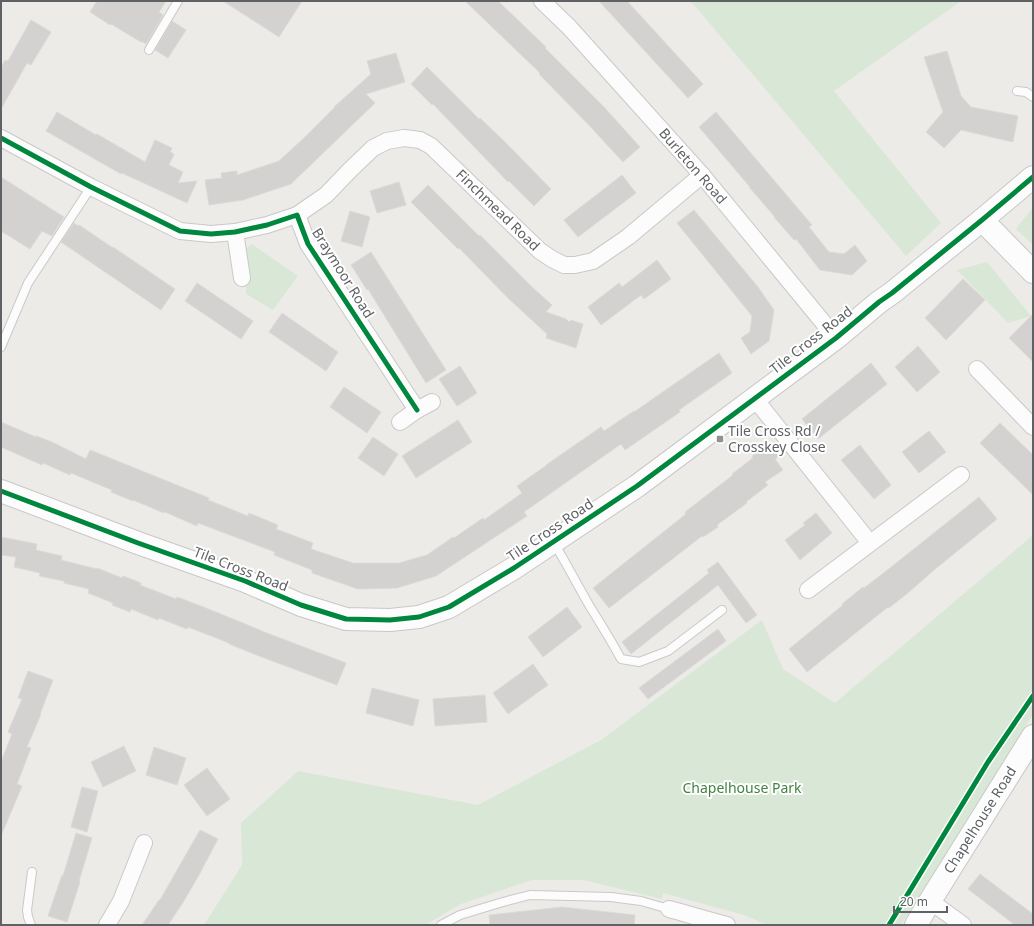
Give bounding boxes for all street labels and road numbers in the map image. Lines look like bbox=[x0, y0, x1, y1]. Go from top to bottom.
street label: Burleton Road bbox=[655, 124, 732, 208]
street label: Finchmead Road bbox=[452, 165, 544, 255]
street label: Braymoor Road bbox=[308, 224, 379, 321]
street label: Tile Cross Road bbox=[765, 301, 856, 378]
street label: Tile Cross Road bbox=[503, 494, 597, 565]
street label: Tile Cross Road bbox=[191, 542, 291, 595]
street label: Chapelhouse Road bbox=[939, 762, 1020, 877]

